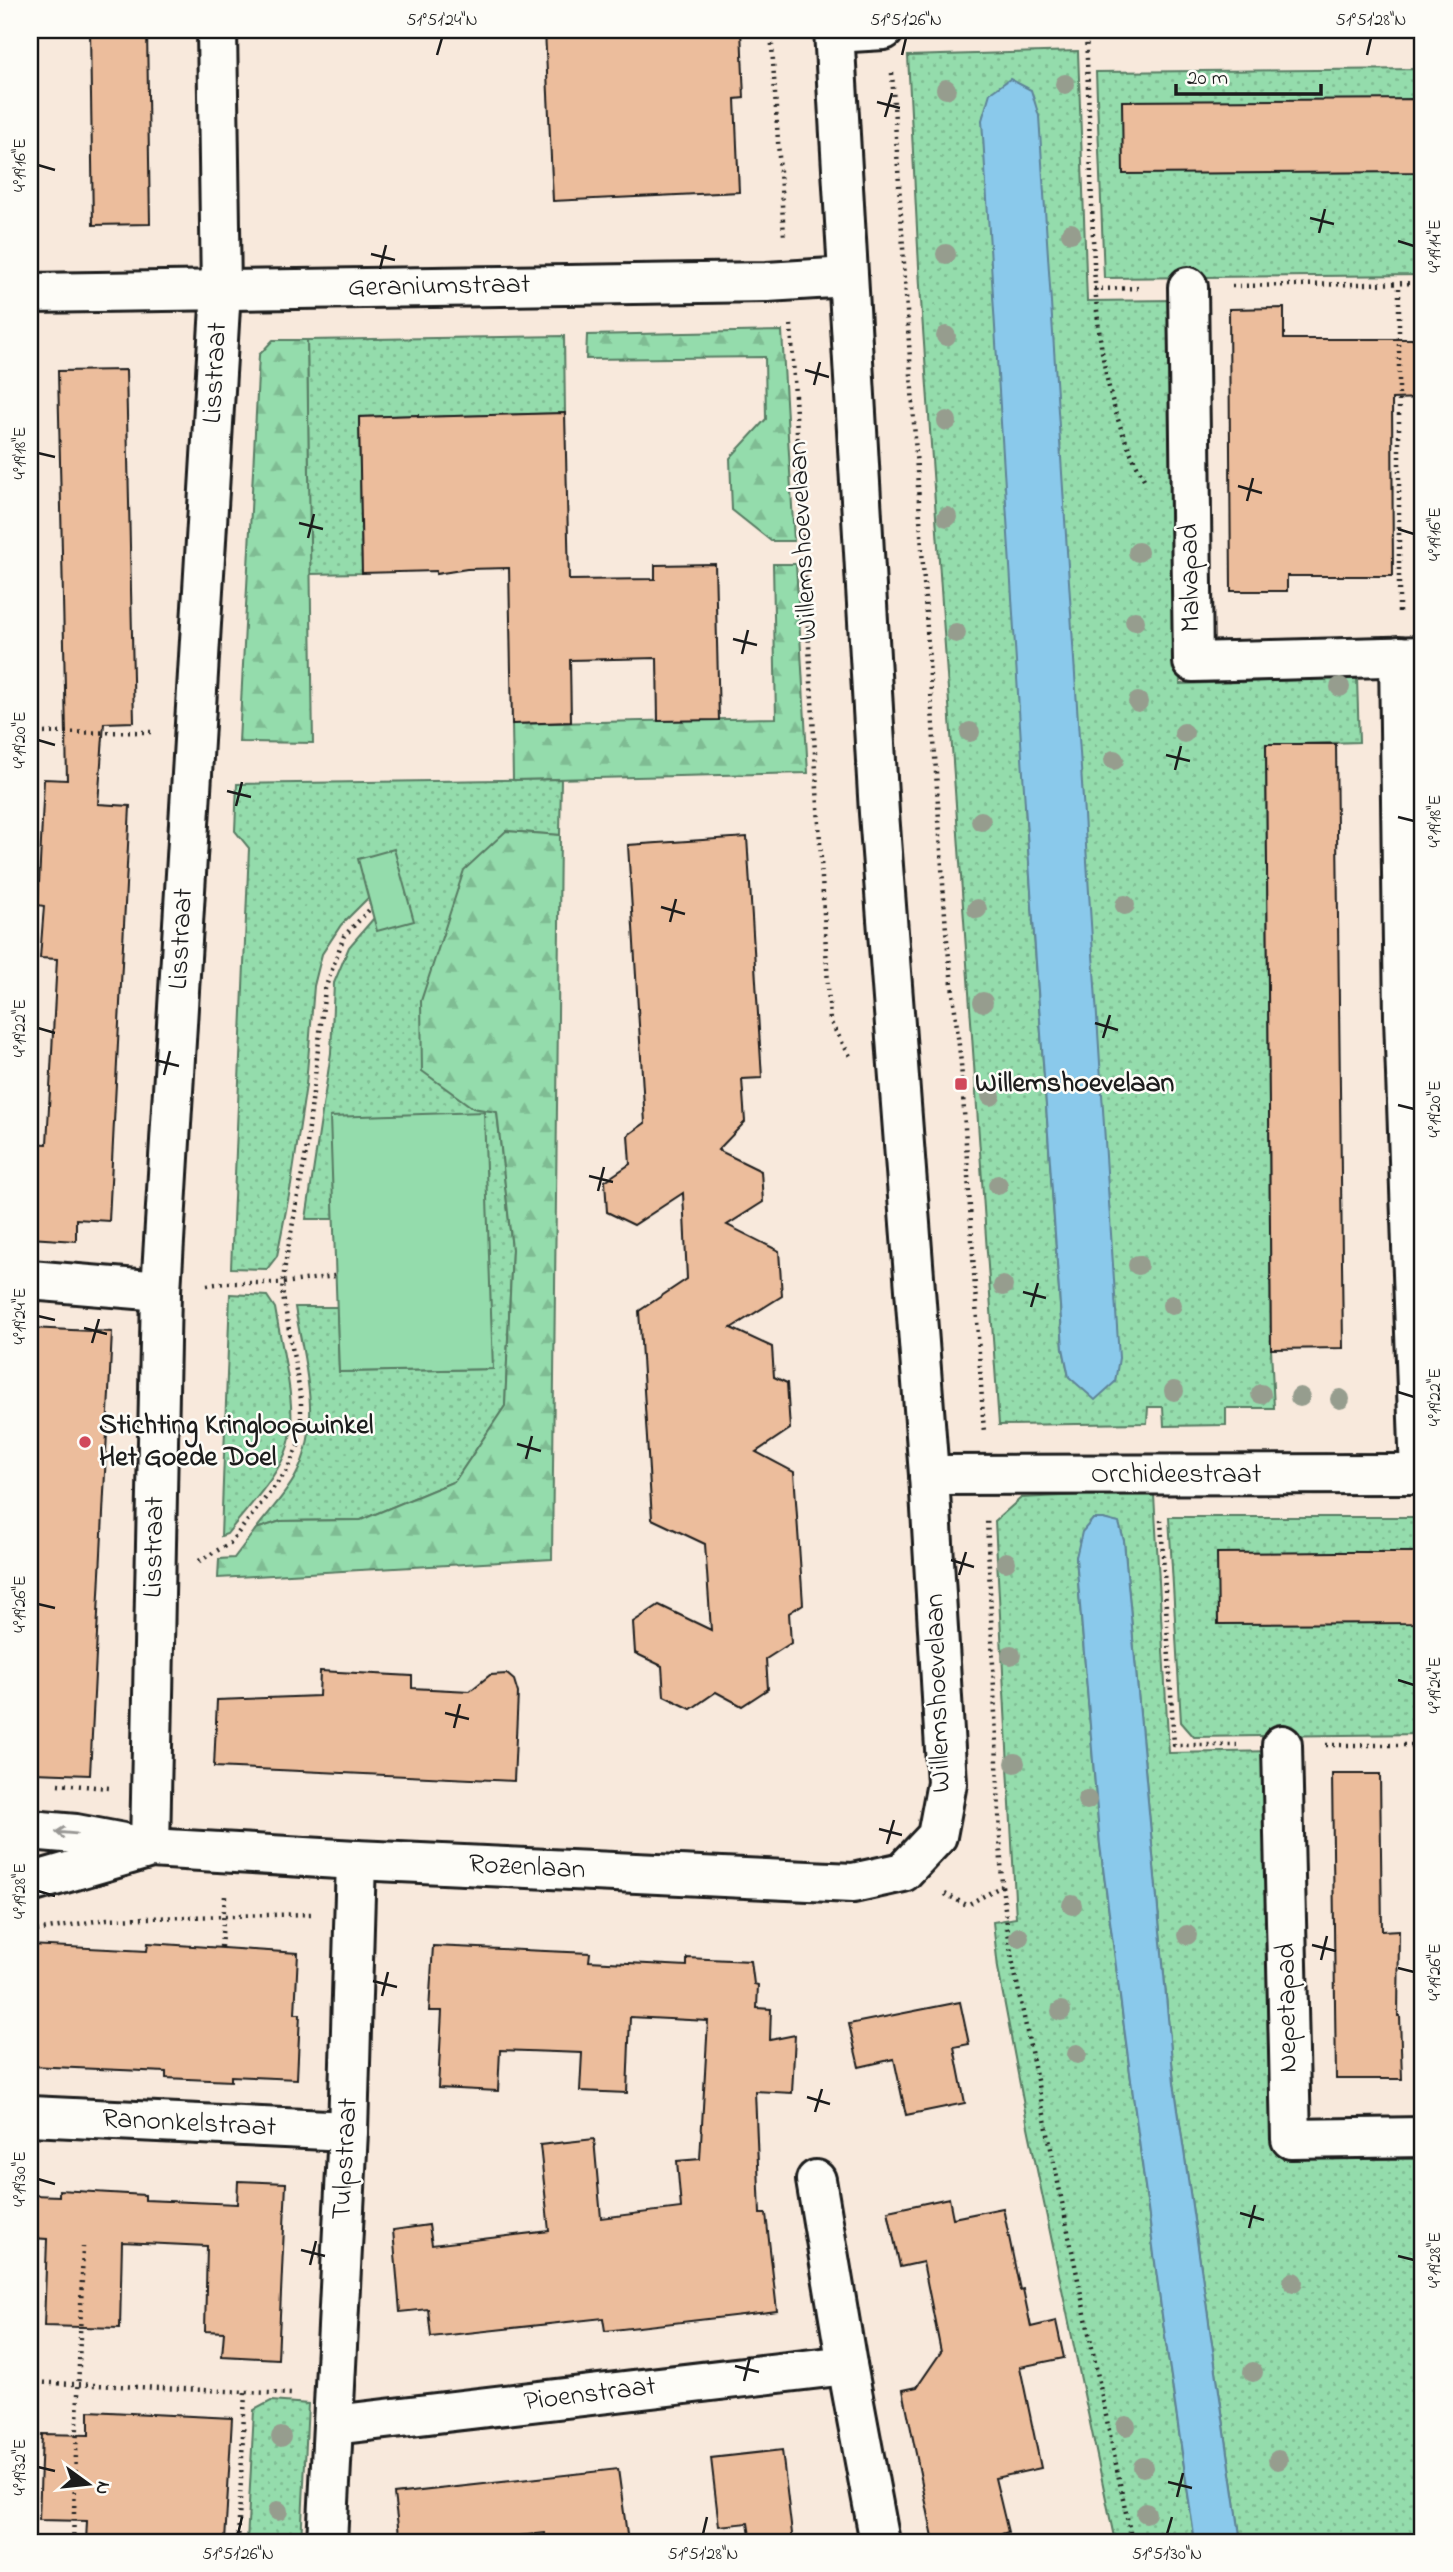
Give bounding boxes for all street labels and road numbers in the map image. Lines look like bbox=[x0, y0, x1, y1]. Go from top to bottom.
street label: Geraniumstraat bbox=[347, 265, 531, 309]
street label: Lisstraat bbox=[193, 321, 239, 425]
street label: Willemshoevelaan bbox=[778, 440, 830, 642]
street label: Malvapad bbox=[1170, 523, 1212, 633]
street label: Lisstraat bbox=[159, 887, 205, 991]
street label: Orchideestraat bbox=[1091, 1455, 1261, 1496]
street label: Lisstraat bbox=[134, 1496, 176, 1598]
street label: Willemshoevelaan bbox=[915, 1593, 963, 1793]
street label: Rozenlaan bbox=[468, 1844, 586, 1892]
street label: Nepetapad bbox=[1266, 1942, 1310, 2073]
street label: Tulpstraat bbox=[322, 2097, 370, 2221]
street label: Ranonkelstraat bbox=[101, 2099, 277, 2149]
street label: Pioenstraat bbox=[522, 2367, 658, 2423]

